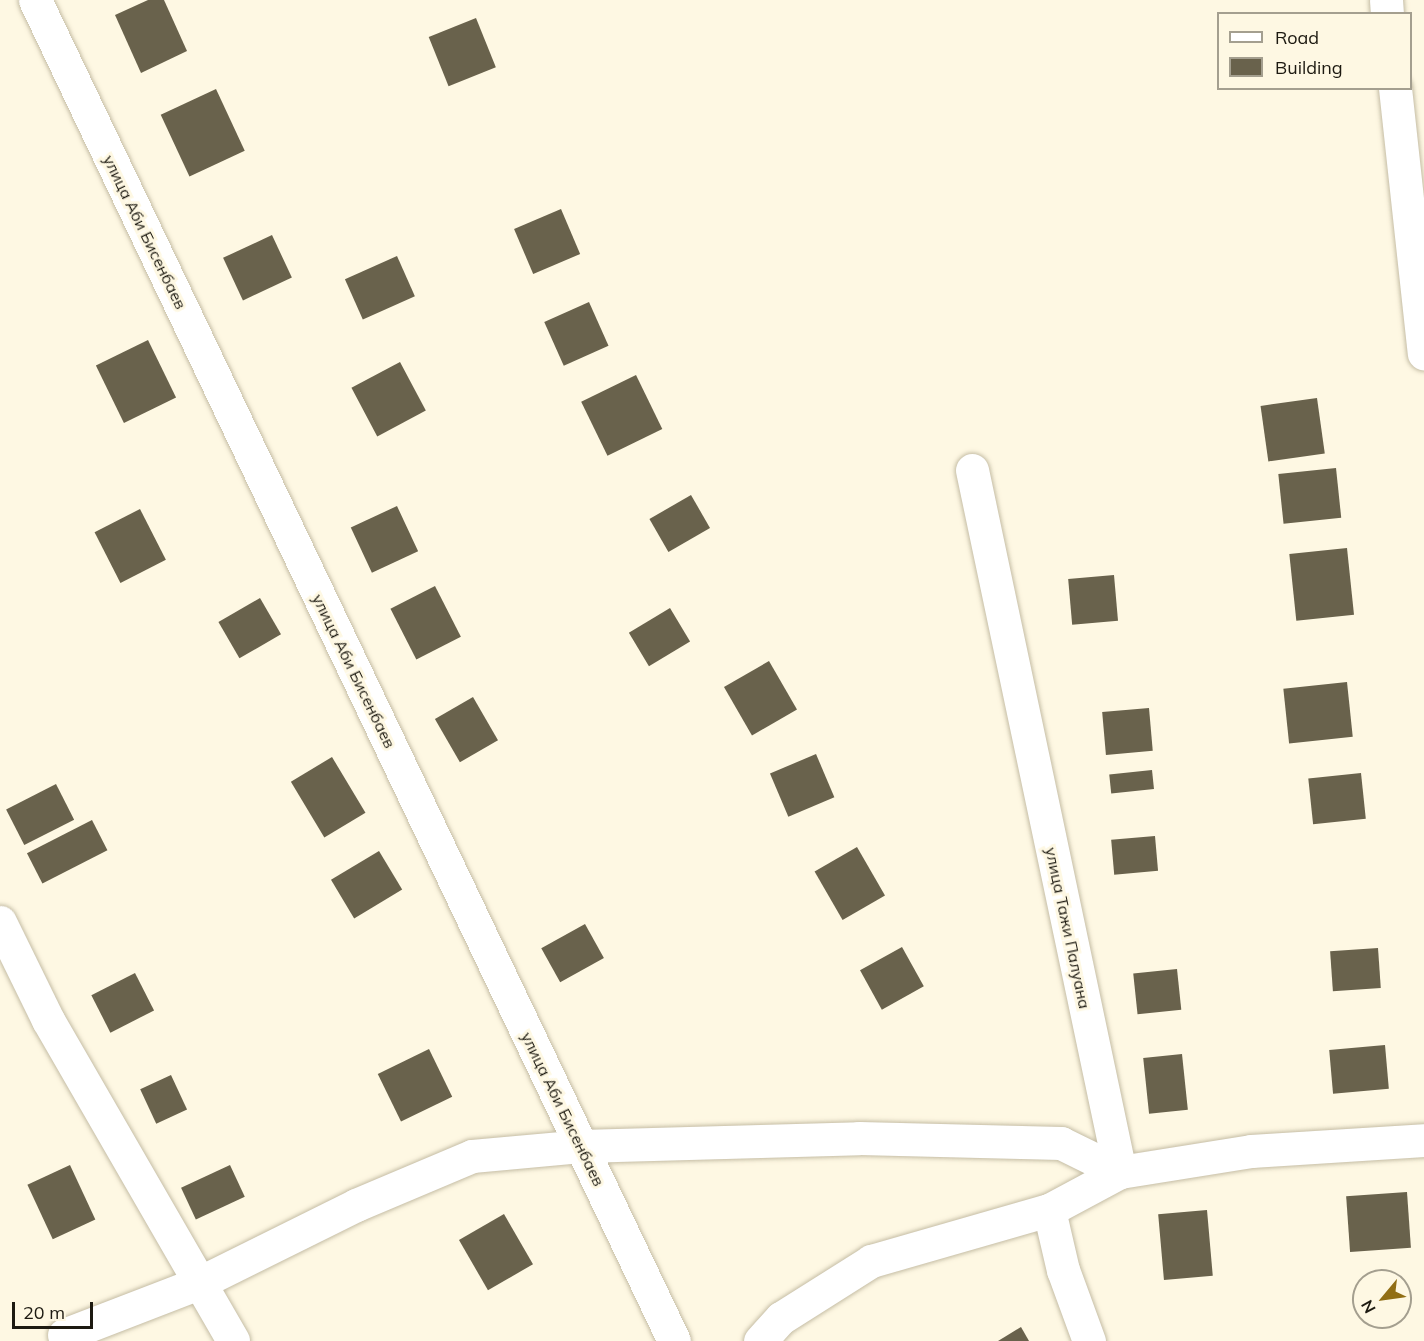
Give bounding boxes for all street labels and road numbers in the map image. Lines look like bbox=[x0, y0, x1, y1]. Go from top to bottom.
street label: улица Аби Бисенбаев bbox=[99, 152, 191, 312]
street label: улица Аби Бисенбаев bbox=[308, 591, 400, 751]
street label: улица Тажи Палуана bbox=[1041, 845, 1095, 1011]
street label: улица Аби Бисенбаев bbox=[517, 1029, 609, 1189]

